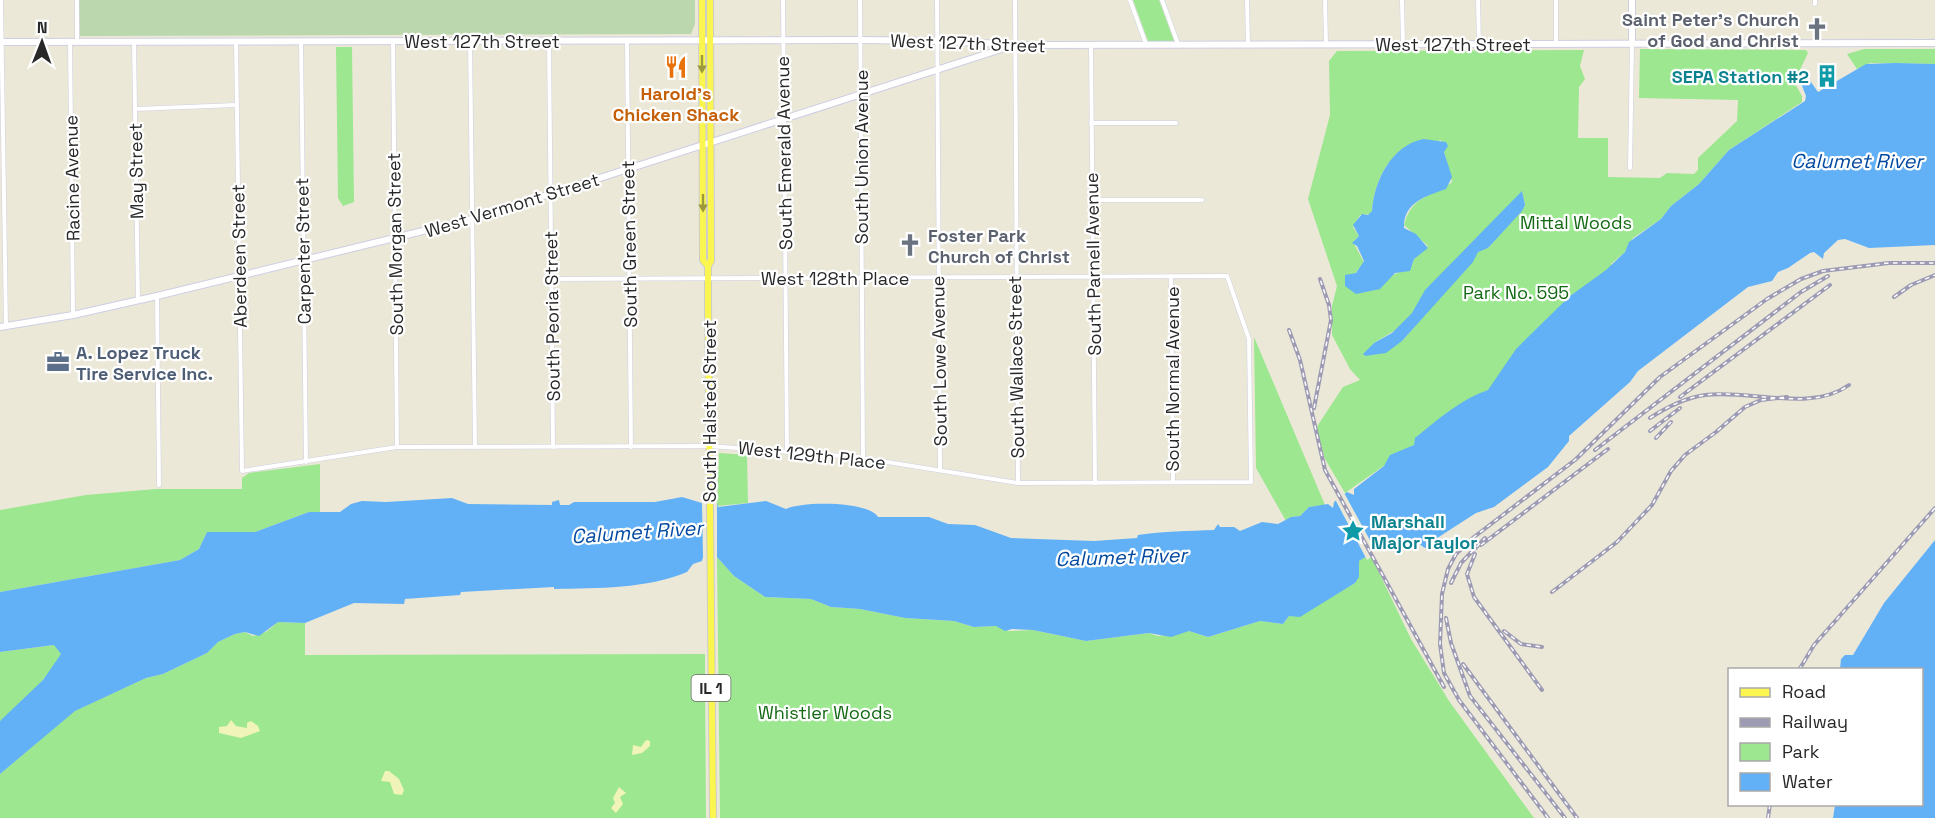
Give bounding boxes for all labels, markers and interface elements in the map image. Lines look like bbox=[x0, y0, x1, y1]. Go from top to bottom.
place label: Saint Peter's Church of God and Christ bbox=[1622, 8, 1799, 52]
north arrow bbox=[12, 12, 72, 72]
church icon: Saint Peter's Church of God and Christ bbox=[1804, 16, 1830, 42]
text: N bbox=[37, 17, 48, 38]
street label: West 127th Street bbox=[890, 29, 1046, 57]
street label: West 127th Street bbox=[404, 30, 560, 53]
street label: West 127th Street bbox=[1375, 33, 1531, 56]
restaurant icon: Harold's Chicken Shack bbox=[663, 54, 689, 80]
one-way arrow bbox=[697, 55, 707, 74]
street label: South Emerald Avenue bbox=[771, 56, 797, 250]
building icon: SEPA Station #2 bbox=[1814, 63, 1840, 89]
place label: SEPA Station #2 bbox=[1672, 65, 1809, 88]
street label: South Union Avenue bbox=[850, 70, 873, 244]
place label: Harold's Chicken Shack bbox=[613, 82, 739, 126]
street label: Racine Avenue bbox=[59, 115, 85, 241]
street label: May Street bbox=[124, 123, 148, 219]
water label: Calumet River bbox=[1791, 148, 1925, 174]
street label: South Morgan Street bbox=[382, 152, 408, 336]
street label: South Green Street bbox=[616, 160, 642, 328]
street label: West Vermont Street bbox=[422, 167, 602, 243]
street label: South Parnell Avenue bbox=[1080, 172, 1106, 356]
street label: Carpenter Street bbox=[290, 177, 316, 325]
street label: Aberdeen Street bbox=[226, 184, 252, 328]
one-way arrow bbox=[698, 194, 708, 213]
park label: Mittal Woods bbox=[1520, 211, 1632, 234]
place label: Foster Park Church of Christ bbox=[928, 224, 1070, 268]
street label: South Peoria Street bbox=[539, 231, 565, 401]
church icon: Foster Park Church of Christ bbox=[897, 232, 923, 258]
street label: West 128th Place bbox=[761, 267, 909, 290]
street label: South Lowe Avenue bbox=[926, 275, 952, 447]
street label: South Wallace Street bbox=[1003, 275, 1029, 459]
park label: Park No. 595 bbox=[1463, 281, 1569, 304]
street label: South Normal Avenue bbox=[1161, 286, 1184, 472]
street label: South Halsted Street bbox=[698, 320, 721, 502]
place label: A. Lopez Truck Tire Service Inc. bbox=[76, 341, 213, 385]
office icon: A. Lopez Truck Tire Service Inc. bbox=[45, 349, 71, 375]
street label: West 129th Place bbox=[737, 436, 887, 474]
place label: Marshall Major Taylor bbox=[1371, 510, 1478, 554]
water label: Calumet River bbox=[570, 514, 706, 550]
place icon: Marshall Major Taylor bbox=[1340, 518, 1366, 544]
water label: Calumet River bbox=[1055, 542, 1190, 572]
legend bbox=[1728, 668, 1923, 806]
road number: IL 1 bbox=[692, 675, 730, 701]
text: Road bbox=[1782, 680, 1826, 703]
park label: Whistler Woods bbox=[758, 701, 892, 724]
text: Railway bbox=[1782, 710, 1848, 733]
text: Park bbox=[1782, 740, 1820, 763]
text: Water bbox=[1782, 770, 1833, 793]

